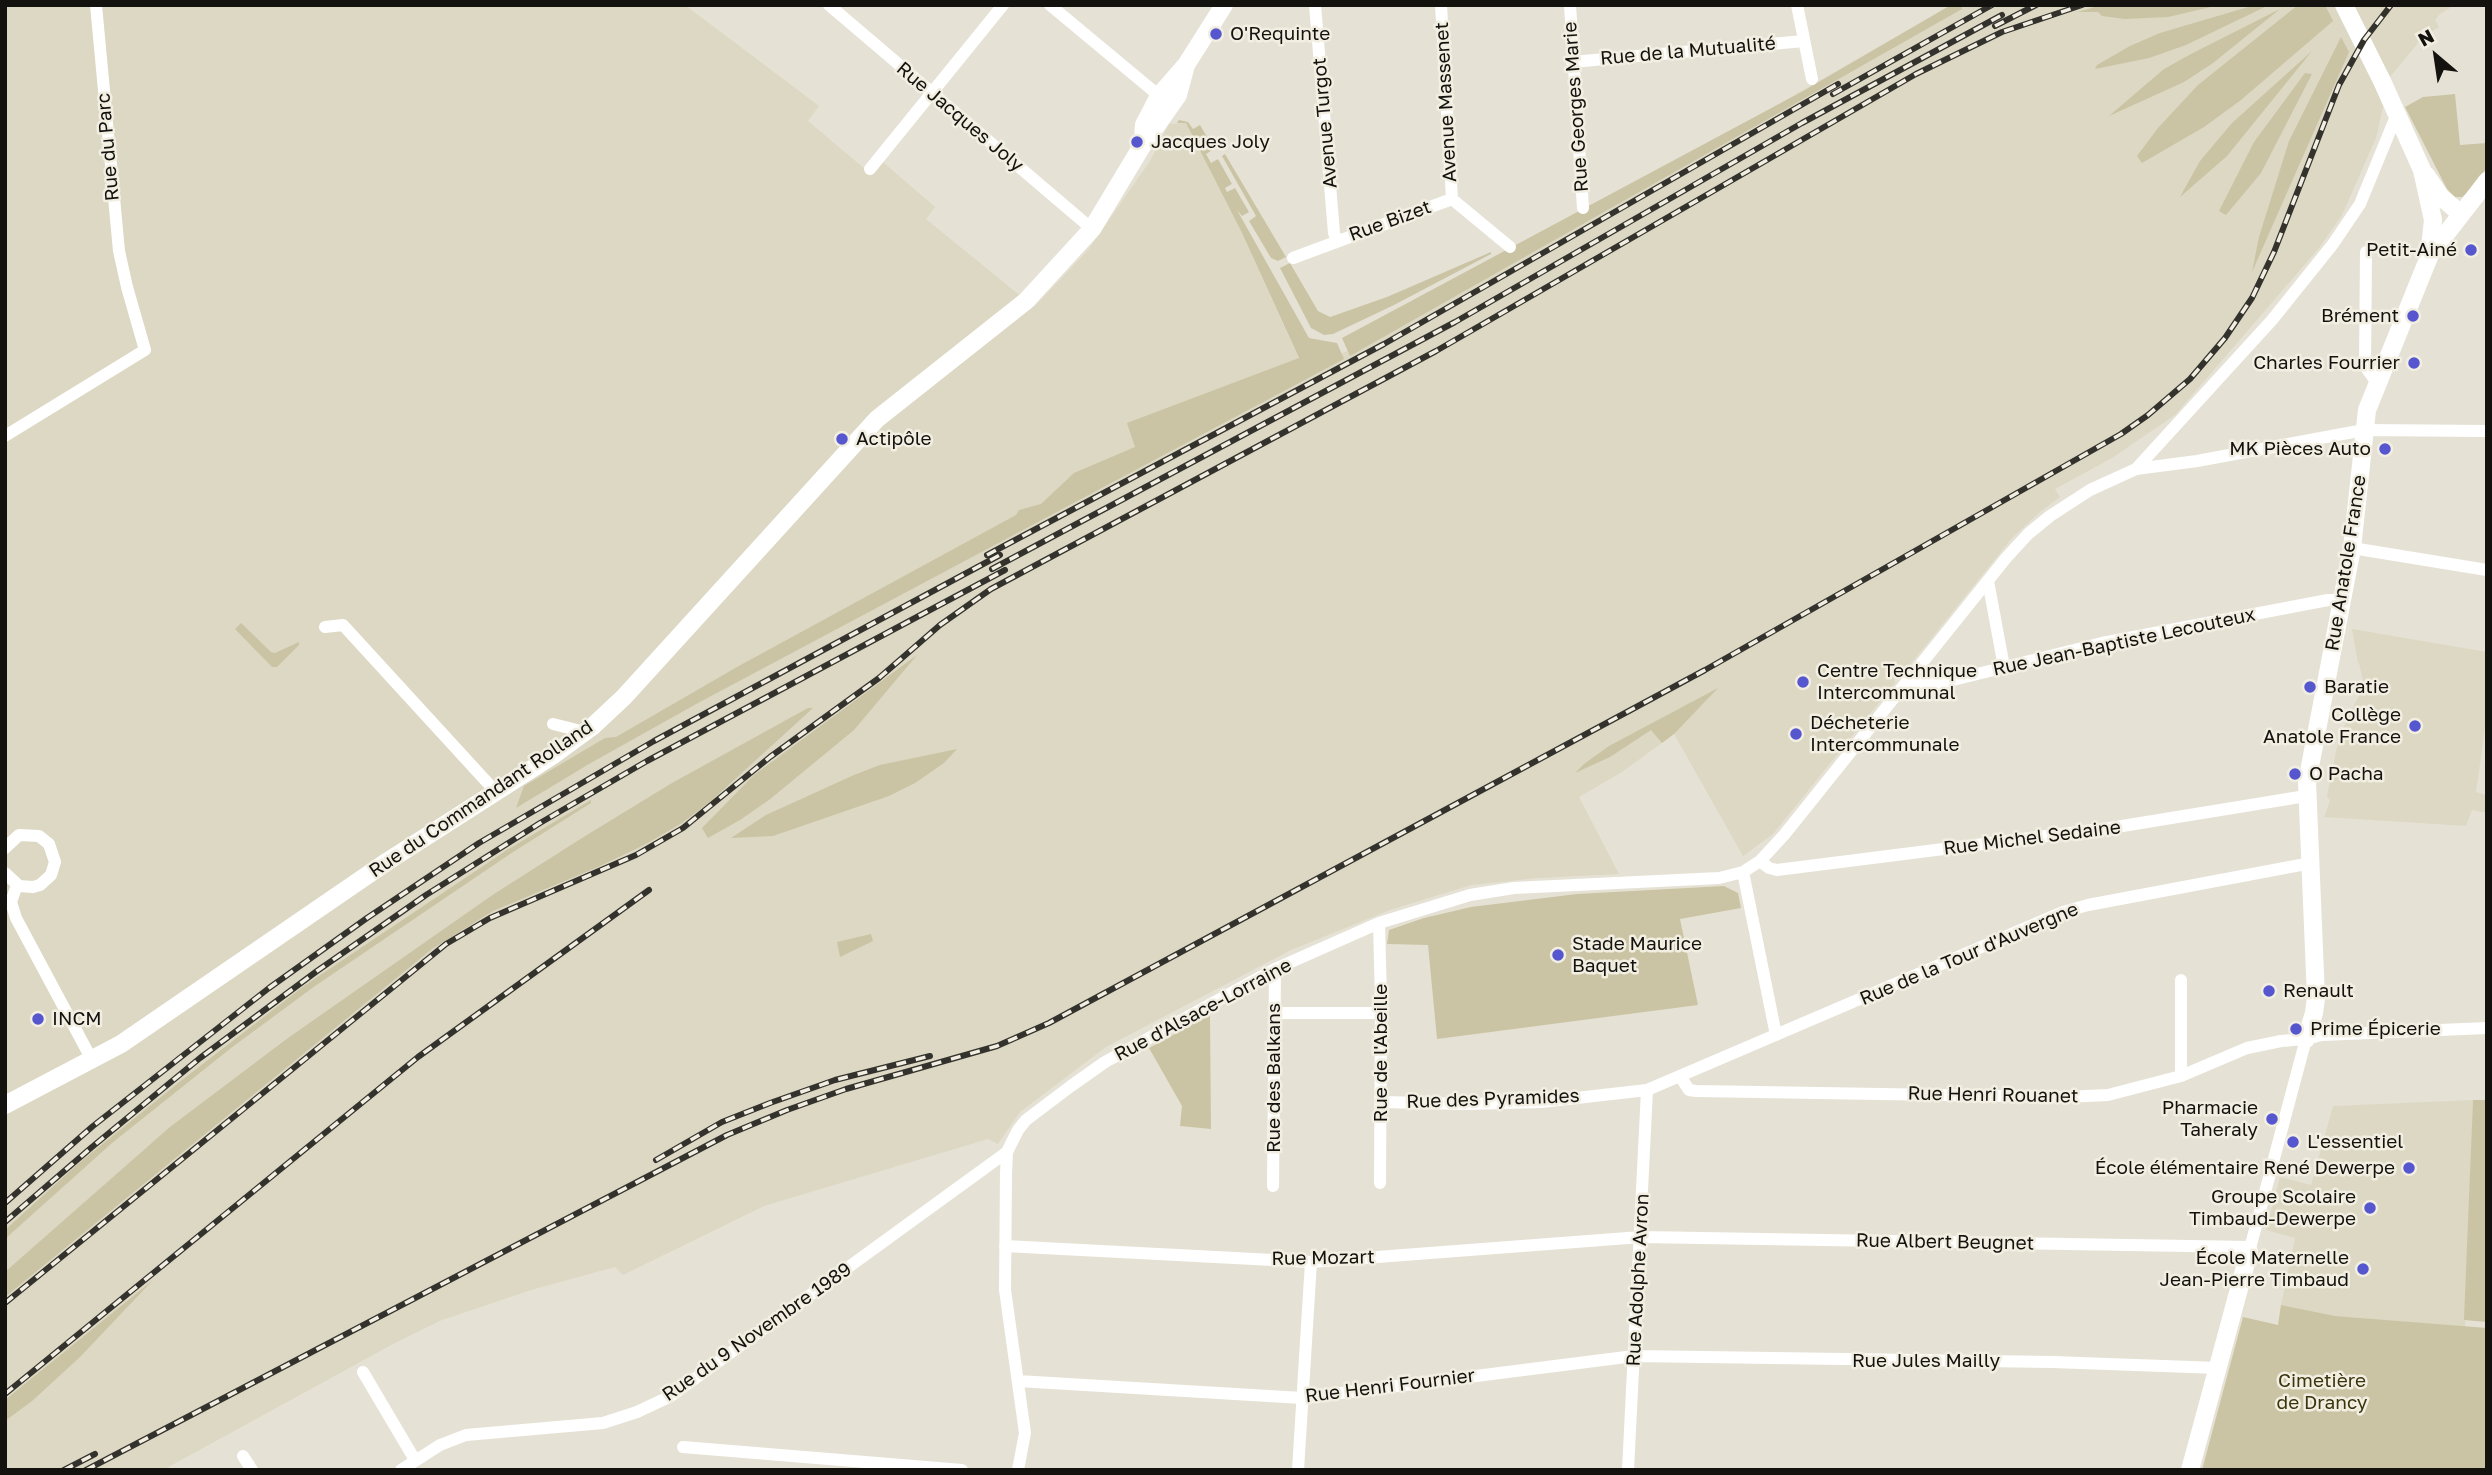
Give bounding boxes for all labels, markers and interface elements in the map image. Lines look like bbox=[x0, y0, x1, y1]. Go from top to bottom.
street label: Avenue Massenet bbox=[1430, 21, 1462, 183]
street label: Rue Georges Marie bbox=[1559, 21, 1593, 193]
north arrow bbox=[2401, 21, 2471, 91]
place label: O'Requinte bbox=[1230, 23, 1330, 45]
text: N bbox=[2414, 24, 2437, 51]
marker: O'Requinte bbox=[1208, 26, 1224, 42]
street label: Rue de la Mutualité bbox=[1599, 32, 1777, 70]
street label: Rue Jacques Joly bbox=[892, 57, 1028, 177]
street label: Avenue Turgot bbox=[1308, 57, 1342, 189]
street label: Rue du Parc bbox=[92, 92, 124, 202]
place label: Jacques Joly bbox=[1151, 131, 1270, 153]
marker: Jacques Joly bbox=[1129, 134, 1145, 150]
street label: Rue Bizet bbox=[1346, 196, 1434, 246]
place label: Petit-Ainé bbox=[2366, 239, 2457, 261]
marker: Petit-Ainé bbox=[2463, 242, 2479, 258]
place label: Brément bbox=[2321, 305, 2399, 327]
marker: Brément bbox=[2405, 308, 2421, 324]
place label: Charles Fourrier bbox=[2253, 352, 2400, 374]
marker: Charles Fourrier bbox=[2406, 355, 2422, 371]
place label: Actipôle bbox=[856, 428, 932, 450]
marker: Actipôle bbox=[834, 431, 850, 447]
place label: MK Pièces Auto bbox=[2229, 438, 2371, 460]
marker: MK Pièces Auto bbox=[2377, 441, 2393, 457]
street label: Rue Anatole France bbox=[2321, 473, 2371, 653]
street label: Rue Jean-Baptiste Lecouteux bbox=[1991, 603, 2257, 681]
place label: Centre Technique Intercommunal bbox=[1817, 660, 1977, 704]
marker: Centre Technique Intercommunal bbox=[1795, 674, 1811, 690]
place label: Baratie bbox=[2324, 676, 2389, 698]
marker: Baratie bbox=[2302, 679, 2318, 695]
place label: Collège Anatole France bbox=[2263, 704, 2401, 748]
place label: Décheterie Intercommunale bbox=[1810, 712, 1960, 756]
street label: Rue du Commandant Rolland bbox=[365, 716, 597, 882]
marker: Collège Anatole France bbox=[2407, 718, 2423, 734]
marker: Décheterie Intercommunale bbox=[1788, 726, 1804, 742]
place label: O Pacha bbox=[2309, 763, 2384, 785]
marker: O Pacha bbox=[2287, 766, 2303, 782]
street label: Rue Michel Sedaine bbox=[1942, 816, 2122, 860]
street label: Rue de la Tour d'Auvergne bbox=[1856, 898, 2082, 1010]
place label: Stade Maurice Baquet bbox=[1572, 933, 1702, 977]
marker: Stade Maurice Baquet bbox=[1550, 947, 1566, 963]
street label: Rue d'Alsace-Lorraine bbox=[1111, 954, 1295, 1066]
place label: Renault bbox=[2283, 980, 2354, 1002]
marker: Renault bbox=[2261, 983, 2277, 999]
street label: Rue de l'Abeille bbox=[1370, 984, 1392, 1122]
street label: Rue des Balkans bbox=[1263, 1003, 1285, 1153]
place label: INCM bbox=[52, 1008, 102, 1030]
marker: INCM bbox=[30, 1011, 46, 1027]
place label: Prime Épicerie bbox=[2310, 1018, 2441, 1040]
marker: Prime Épicerie bbox=[2288, 1021, 2304, 1037]
street label: Rue Henri Rouanet bbox=[1907, 1082, 2079, 1108]
street label: Rue des Pyramides bbox=[1406, 1085, 1580, 1113]
place label: Pharmacie Taheraly bbox=[2162, 1097, 2258, 1141]
marker: Pharmacie Taheraly bbox=[2264, 1111, 2280, 1127]
place label: L'essentiel bbox=[2307, 1131, 2403, 1153]
marker: L'essentiel bbox=[2285, 1134, 2301, 1150]
place label: École élémentaire René Dewerpe bbox=[2095, 1157, 2395, 1179]
marker: École élémentaire René Dewerpe bbox=[2401, 1160, 2417, 1176]
place label: Groupe Scolaire Timbaud-Dewerpe bbox=[2189, 1186, 2356, 1230]
street label: Rue Adolphe Avron bbox=[1622, 1193, 1654, 1367]
marker: Groupe Scolaire Timbaud-Dewerpe bbox=[2362, 1200, 2378, 1216]
street label: Rue Albert Beugnet bbox=[1856, 1229, 2034, 1255]
street label: Rue Mozart bbox=[1271, 1246, 1375, 1270]
place label: École Maternelle Jean-Pierre Timbaud bbox=[2160, 1247, 2349, 1291]
street label: Rue du 9 Novembre 1989 bbox=[658, 1258, 856, 1406]
marker: École Maternelle Jean-Pierre Timbaud bbox=[2355, 1261, 2371, 1277]
street label: Rue Jules Mailly bbox=[1852, 1350, 2000, 1372]
street label: Rue Henri Fournier bbox=[1304, 1364, 1476, 1408]
park label: Cimetière de Drancy bbox=[2276, 1370, 2368, 1414]

